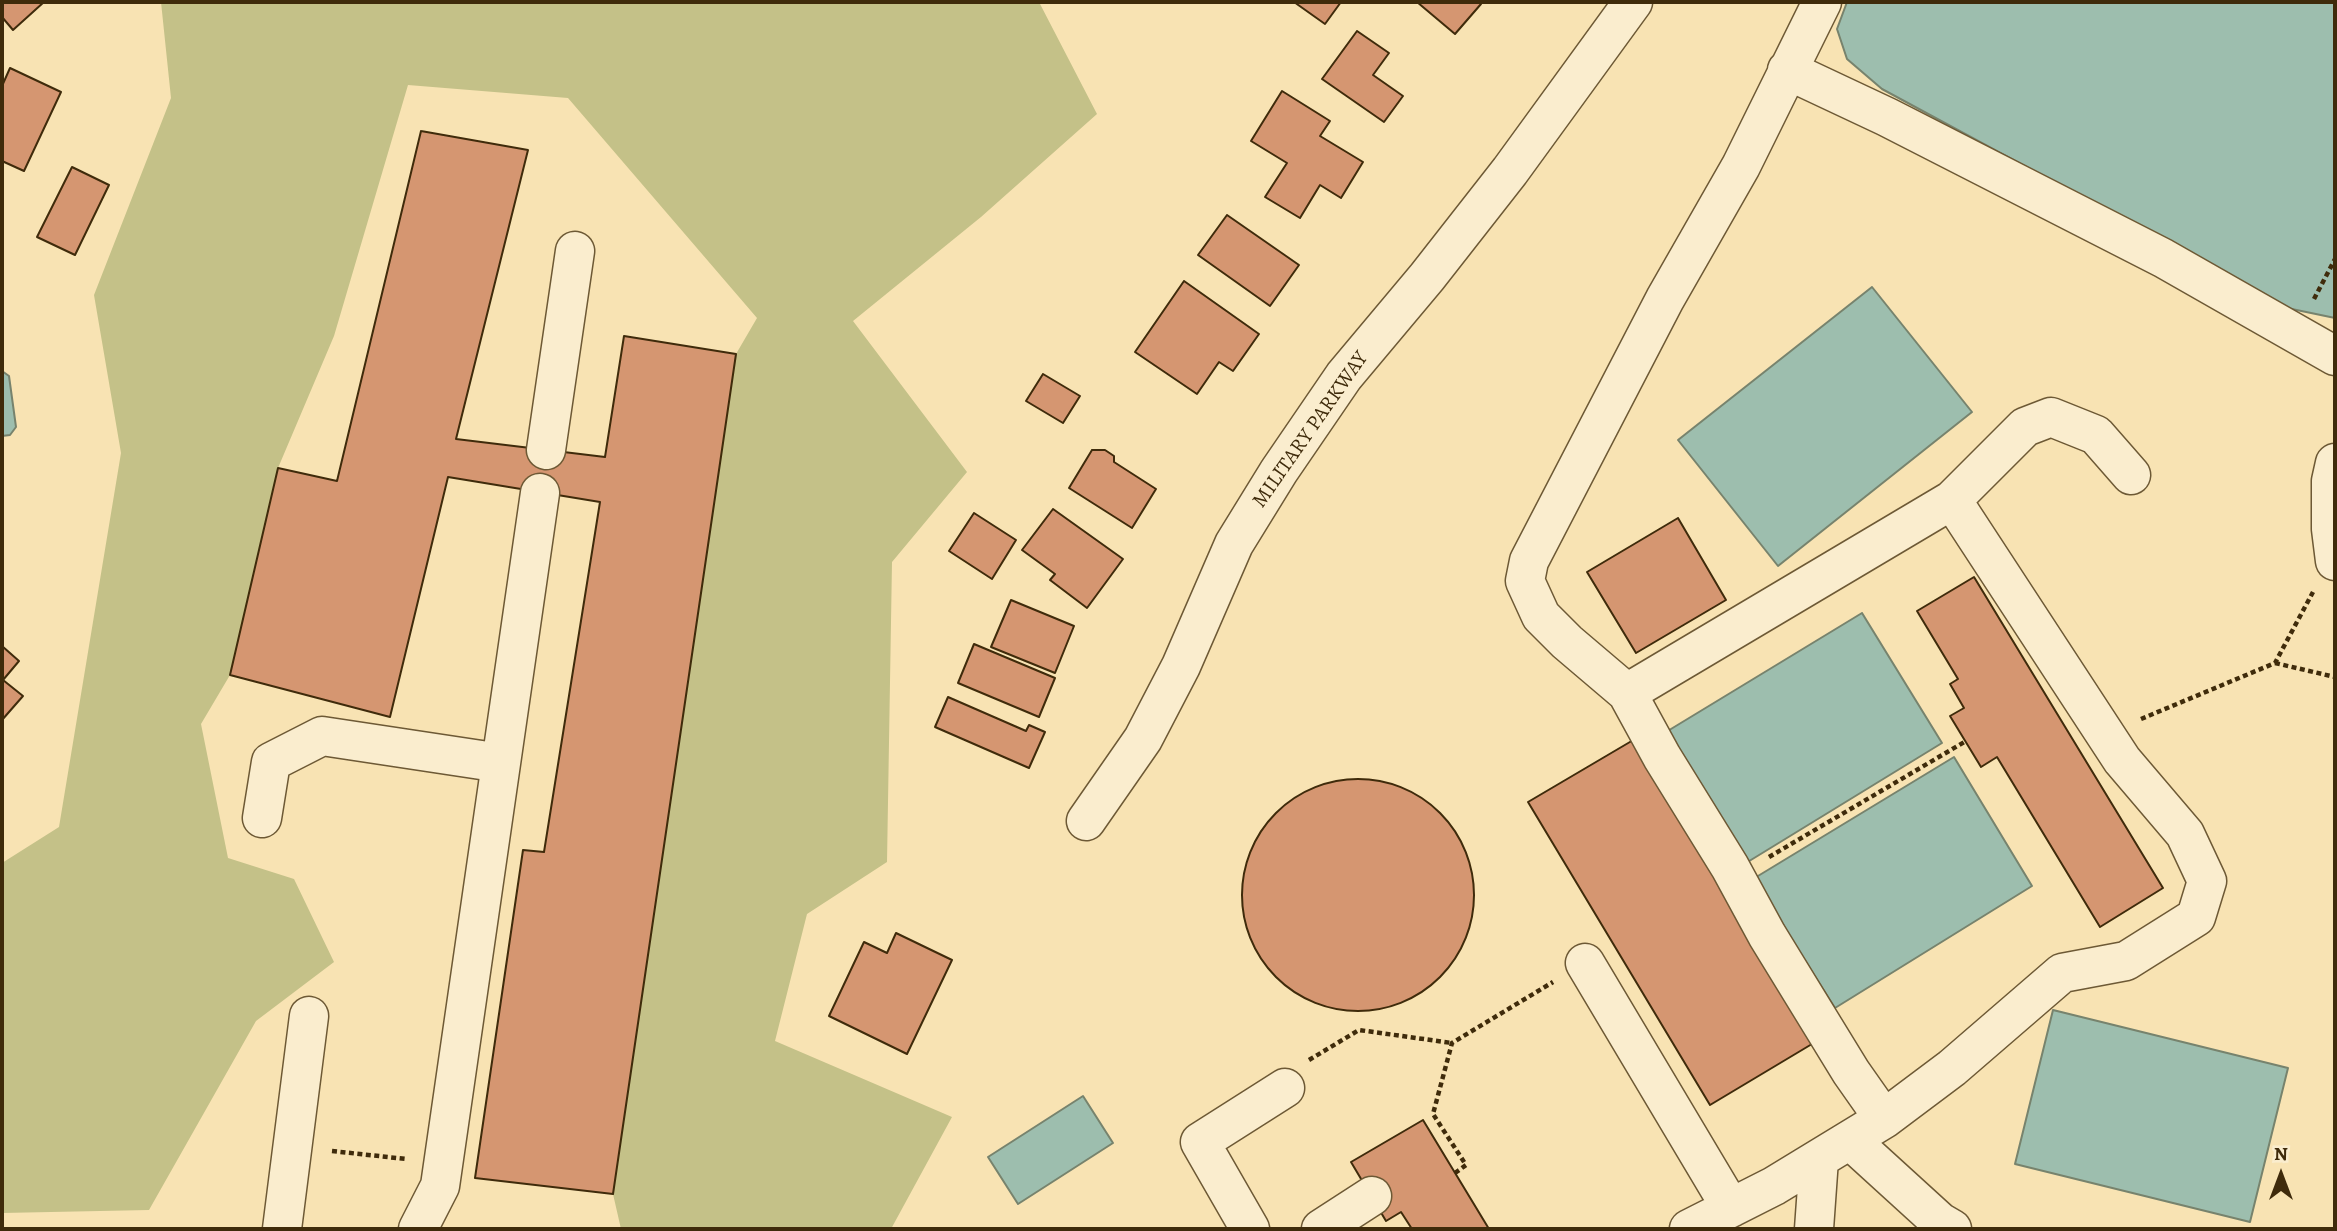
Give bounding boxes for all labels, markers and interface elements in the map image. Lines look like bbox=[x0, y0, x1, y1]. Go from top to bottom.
street label: MILITARY PARKWAY bbox=[1248, 347, 1374, 513]
north arrow bbox=[2246, 1140, 2316, 1210]
text: N bbox=[2274, 1141, 2288, 1167]

